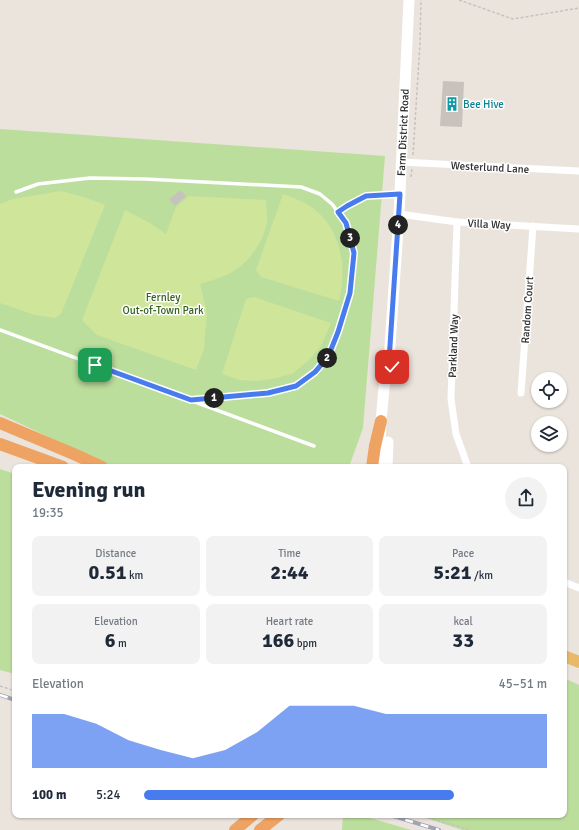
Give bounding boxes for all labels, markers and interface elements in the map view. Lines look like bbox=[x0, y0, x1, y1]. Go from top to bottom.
street label: Farm District Road bbox=[395, 88, 412, 176]
building icon: Bee Hive bbox=[444, 96, 460, 112]
place label: Bee Hive bbox=[463, 98, 504, 111]
street label: Westerlund Lane bbox=[450, 159, 530, 176]
pin: 4 bbox=[388, 215, 408, 235]
street label: Villa Way bbox=[467, 217, 512, 232]
text: 4 bbox=[395, 218, 401, 231]
pin: 3 bbox=[340, 228, 360, 248]
text: 3 bbox=[347, 231, 353, 244]
street label: Random Court bbox=[519, 276, 536, 344]
park label: Fernley Out-of-Town Park bbox=[122, 291, 204, 317]
street label: Parkland Way bbox=[446, 313, 461, 378]
pin bbox=[78, 348, 112, 382]
pin: 2 bbox=[317, 348, 337, 368]
pin bbox=[375, 350, 409, 384]
text: 2 bbox=[324, 351, 330, 364]
icon: arrive bbox=[84, 354, 106, 376]
icon: check bbox=[381, 356, 403, 378]
map controls bbox=[531, 372, 567, 452]
button: locate bbox=[531, 372, 567, 408]
pin: 1 bbox=[204, 388, 224, 408]
text: 1 bbox=[211, 391, 217, 404]
button: layers bbox=[531, 416, 567, 452]
text: Evening run bbox=[32, 476, 146, 503]
button: share bbox=[505, 477, 547, 519]
text: 19:35 bbox=[32, 505, 64, 521]
text: Distance bbox=[95, 547, 136, 560]
text: Time bbox=[278, 547, 301, 560]
text: Pace bbox=[452, 547, 474, 560]
text: 0.51 bbox=[88, 560, 127, 585]
text: 2:44 bbox=[270, 560, 309, 585]
text: 5:21 bbox=[433, 560, 472, 585]
text: km bbox=[127, 569, 143, 582]
text: /km bbox=[472, 569, 493, 582]
text: Elevation bbox=[94, 615, 138, 628]
text: Heart rate bbox=[266, 615, 313, 628]
text: kcal bbox=[454, 615, 473, 628]
text: 6 bbox=[105, 628, 116, 653]
text: 166 bbox=[262, 628, 294, 653]
text: 33 bbox=[452, 628, 474, 653]
text: m bbox=[116, 637, 127, 650]
text: bpm bbox=[294, 637, 317, 650]
text: Elevation bbox=[32, 676, 84, 692]
text: 45–51 m bbox=[499, 676, 547, 692]
text: 100 m bbox=[32, 787, 66, 803]
text: 5:24 bbox=[96, 787, 121, 803]

